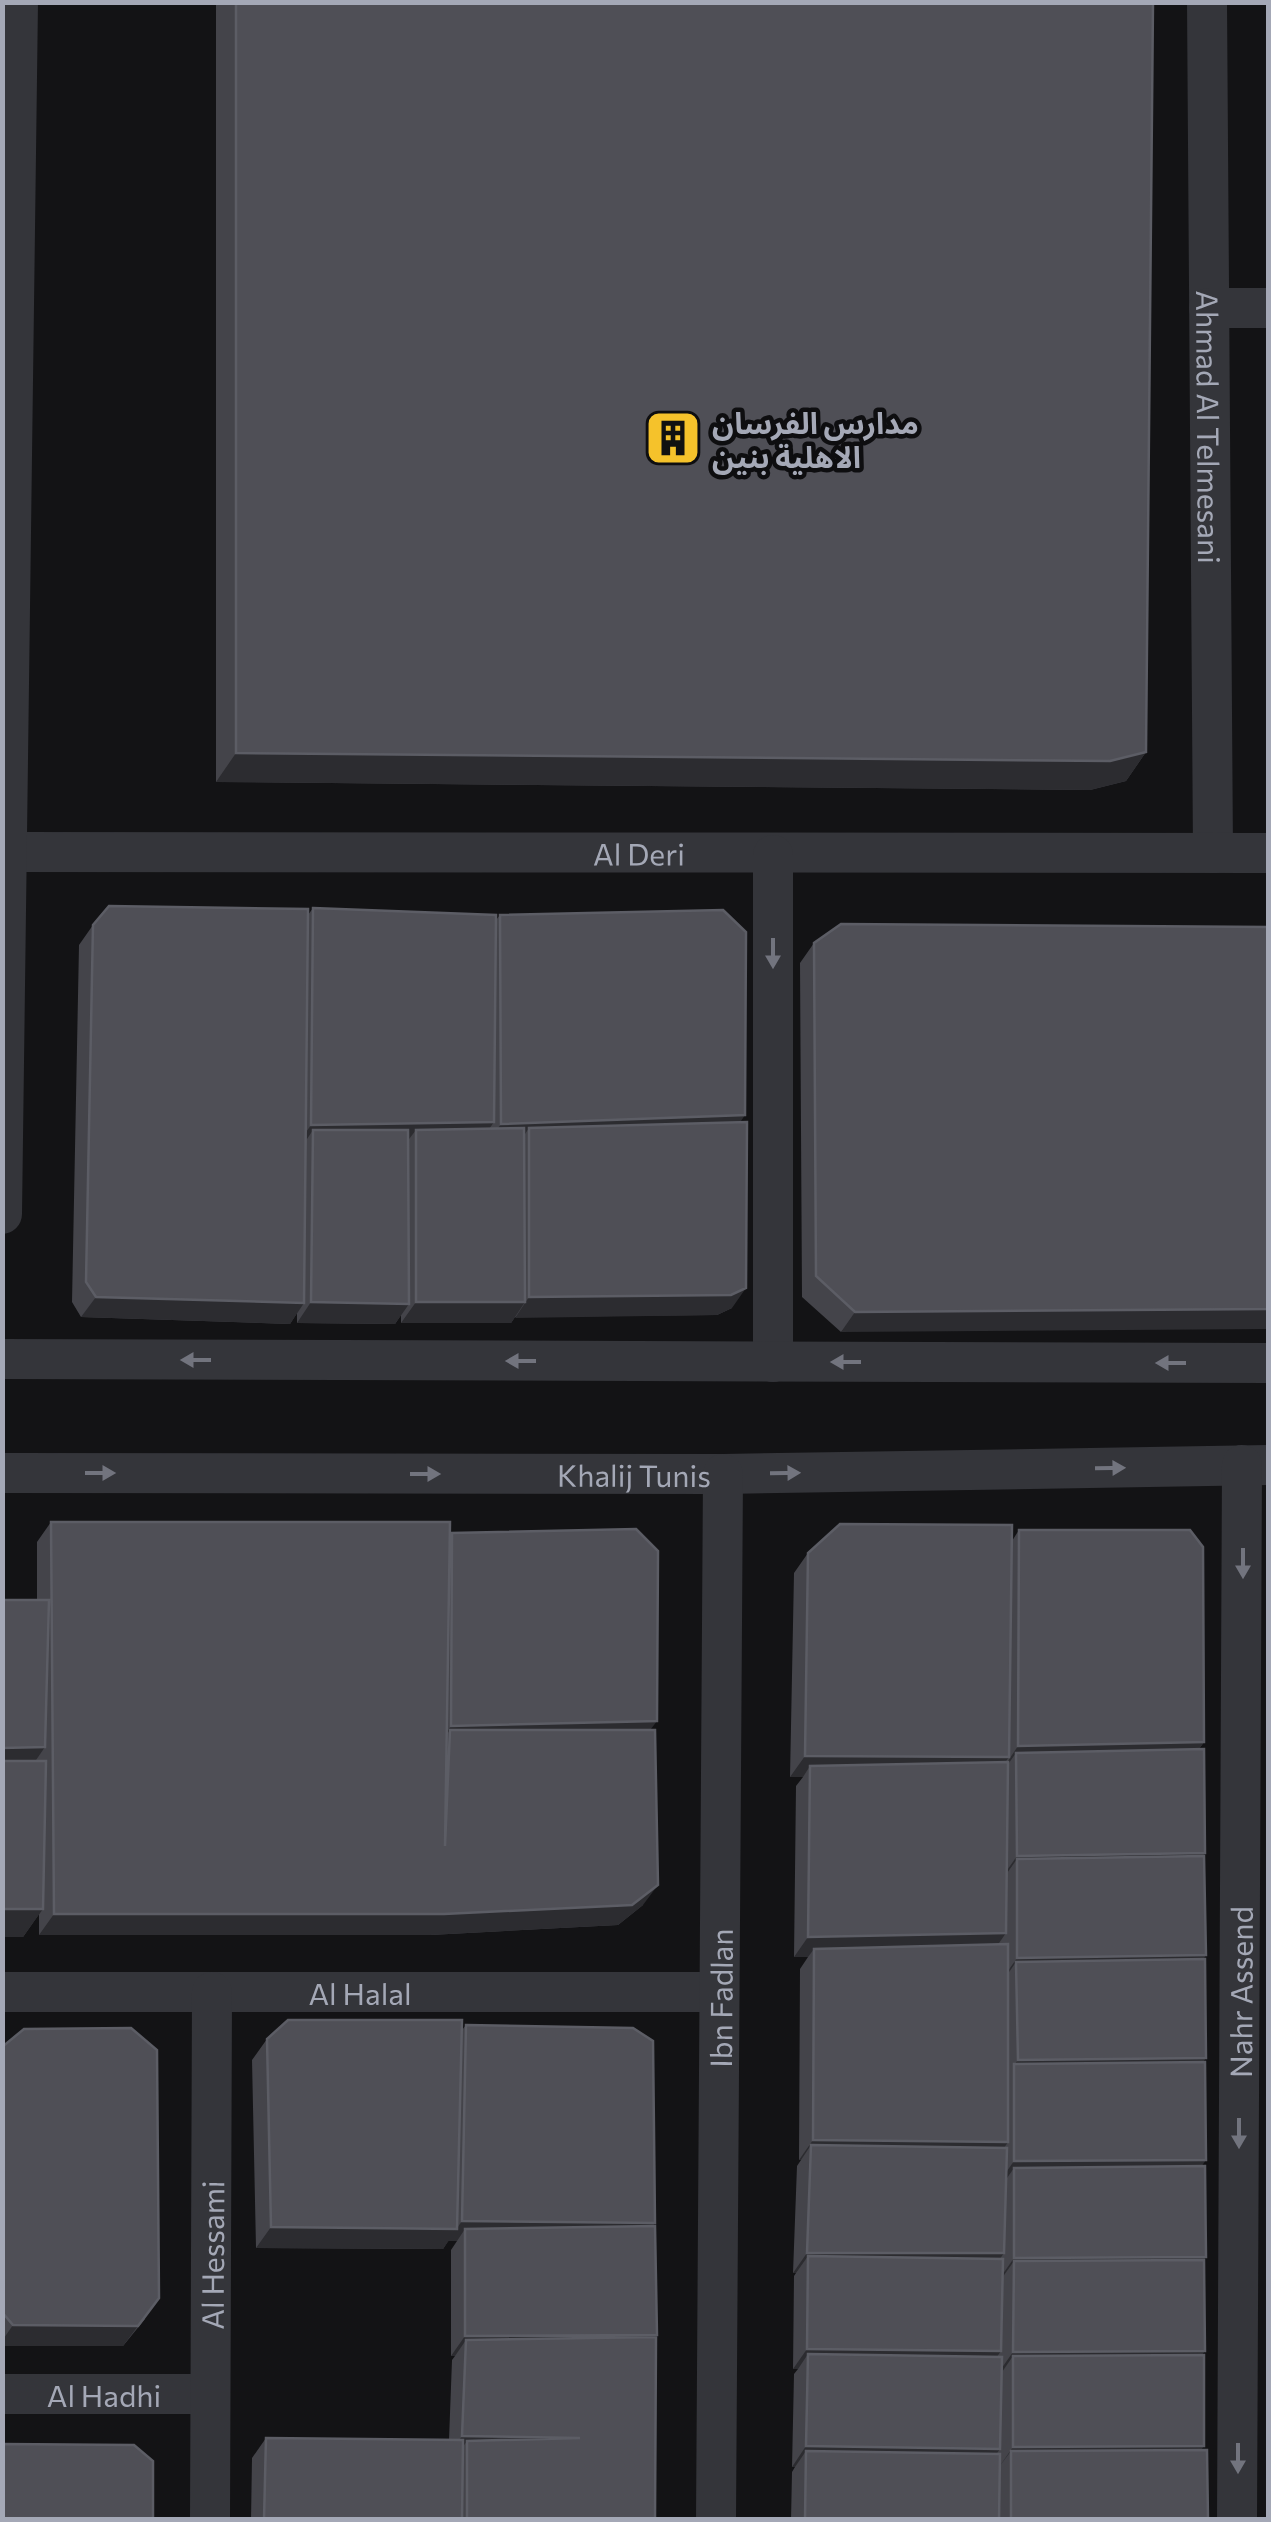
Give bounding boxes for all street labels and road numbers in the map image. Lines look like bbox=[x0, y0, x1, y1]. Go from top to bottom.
street label: Ahmad Al Telmesani bbox=[1191, 290, 1229, 564]
street label: Al Deri bbox=[593, 834, 685, 871]
street label: Khalij Tunis bbox=[557, 1455, 711, 1492]
street label: Nahr Assend bbox=[1221, 1906, 1258, 2078]
street label: Ibn Fadlan bbox=[701, 1928, 738, 2068]
street label: Al Halal bbox=[308, 1974, 412, 2011]
street label: Al Hessami bbox=[192, 2180, 230, 2330]
street label: Al Hadhi bbox=[47, 2376, 161, 2413]

